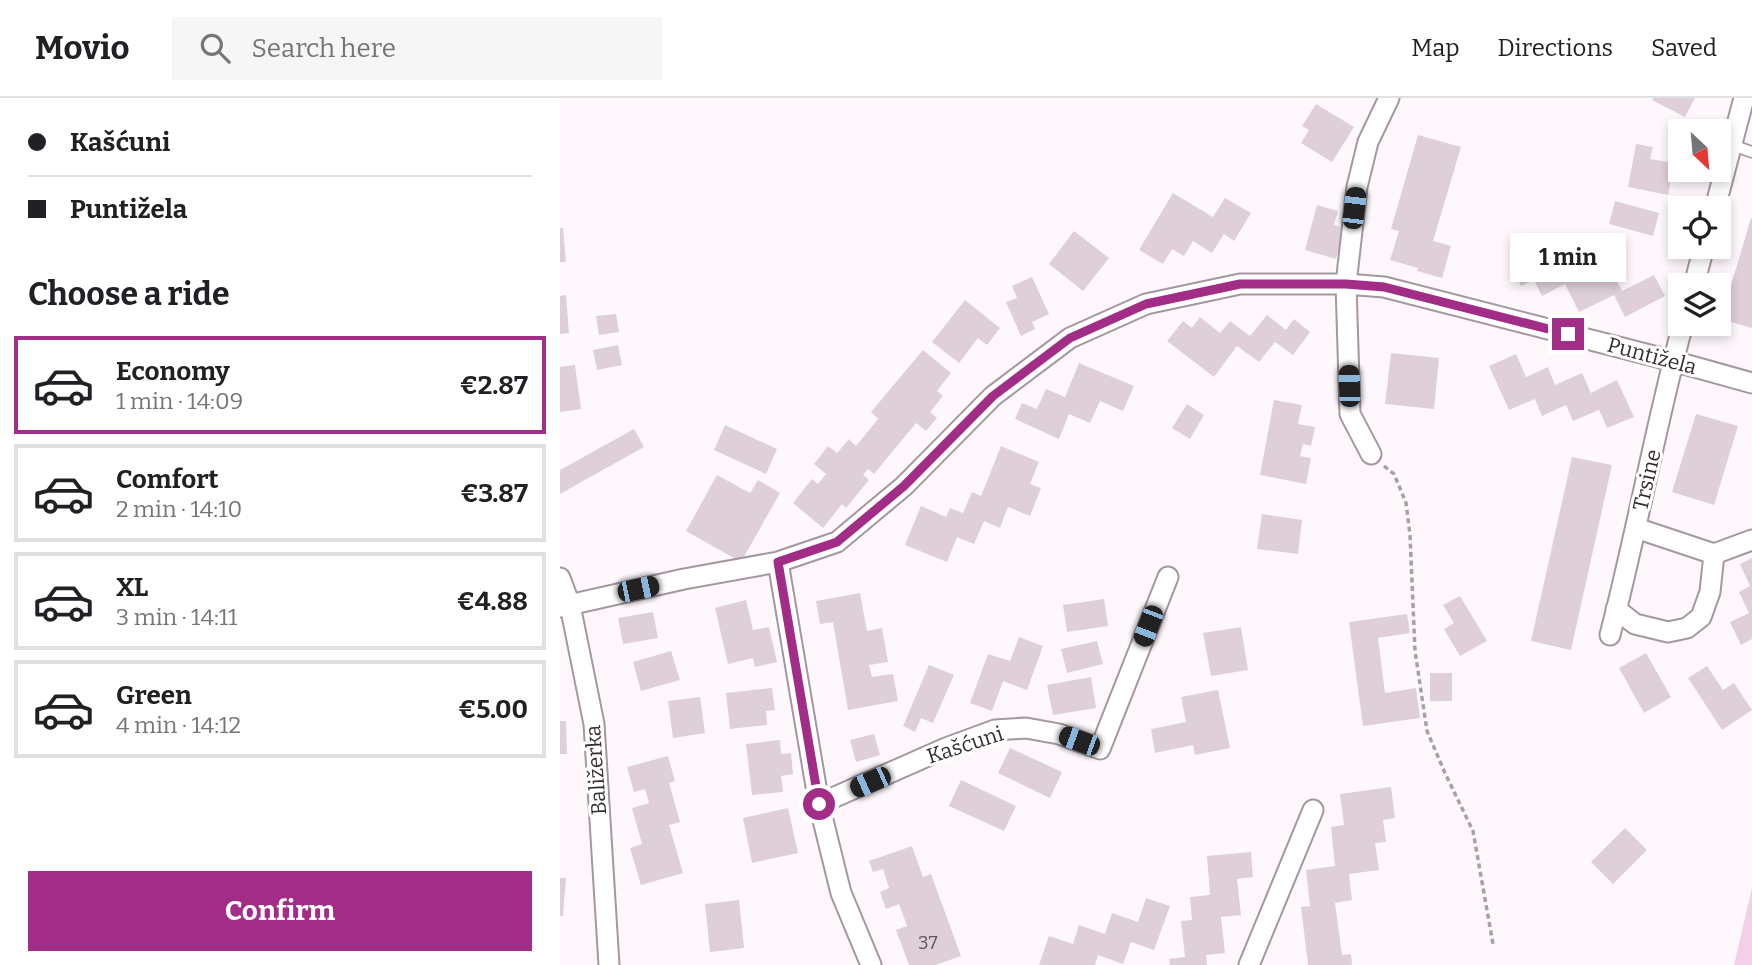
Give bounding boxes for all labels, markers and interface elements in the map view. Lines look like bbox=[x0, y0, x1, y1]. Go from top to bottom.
search box bbox=[172, 17, 662, 80]
text: Movio bbox=[35, 28, 130, 68]
icon: search bbox=[196, 29, 234, 67]
text: Search here bbox=[252, 33, 396, 64]
text: Map bbox=[1411, 34, 1460, 62]
text: Directions bbox=[1498, 34, 1613, 62]
text: Saved bbox=[1651, 34, 1717, 62]
north arrow bbox=[1668, 119, 1731, 182]
map controls bbox=[1668, 119, 1731, 336]
text: Kašćuni bbox=[70, 127, 170, 158]
car bbox=[1342, 186, 1367, 230]
text: Puntižela bbox=[70, 194, 187, 225]
button: locate bbox=[1668, 196, 1731, 259]
callout: 1 min bbox=[1510, 232, 1626, 282]
text: 1 min bbox=[1539, 243, 1597, 271]
button: layers bbox=[1668, 273, 1731, 336]
text: Choose a ride bbox=[28, 275, 229, 313]
route end bbox=[1552, 318, 1584, 350]
street label: Puntižela bbox=[1605, 332, 1700, 380]
icon: car bbox=[32, 354, 95, 417]
text: Economy bbox=[116, 356, 230, 387]
car bbox=[1338, 365, 1361, 407]
text: €2.87 bbox=[460, 370, 528, 401]
text: 1 min · 14:09 bbox=[116, 387, 243, 415]
street label: Trsine bbox=[1627, 447, 1667, 513]
icon: car bbox=[32, 462, 95, 525]
text: Comfort bbox=[116, 464, 219, 495]
text: €3.87 bbox=[460, 478, 528, 509]
text: 2 min · 14:10 bbox=[116, 495, 242, 523]
icon: car bbox=[32, 570, 95, 633]
text: XL bbox=[116, 572, 148, 603]
car bbox=[616, 574, 661, 604]
text: €4.88 bbox=[457, 586, 528, 617]
text: 3 min · 14:11 bbox=[116, 603, 237, 631]
car bbox=[1131, 603, 1166, 649]
icon: car bbox=[32, 678, 95, 741]
text: Green bbox=[116, 680, 192, 711]
text: €5.00 bbox=[458, 694, 528, 725]
text: 4 min · 14:12 bbox=[116, 711, 241, 739]
street label: Kašćuni bbox=[924, 720, 1006, 770]
street label: Baližerka bbox=[580, 724, 612, 816]
car bbox=[1056, 724, 1103, 758]
car bbox=[847, 764, 894, 800]
route start bbox=[803, 788, 835, 820]
button: Confirm bbox=[28, 871, 532, 951]
house number: 37 bbox=[918, 932, 938, 954]

